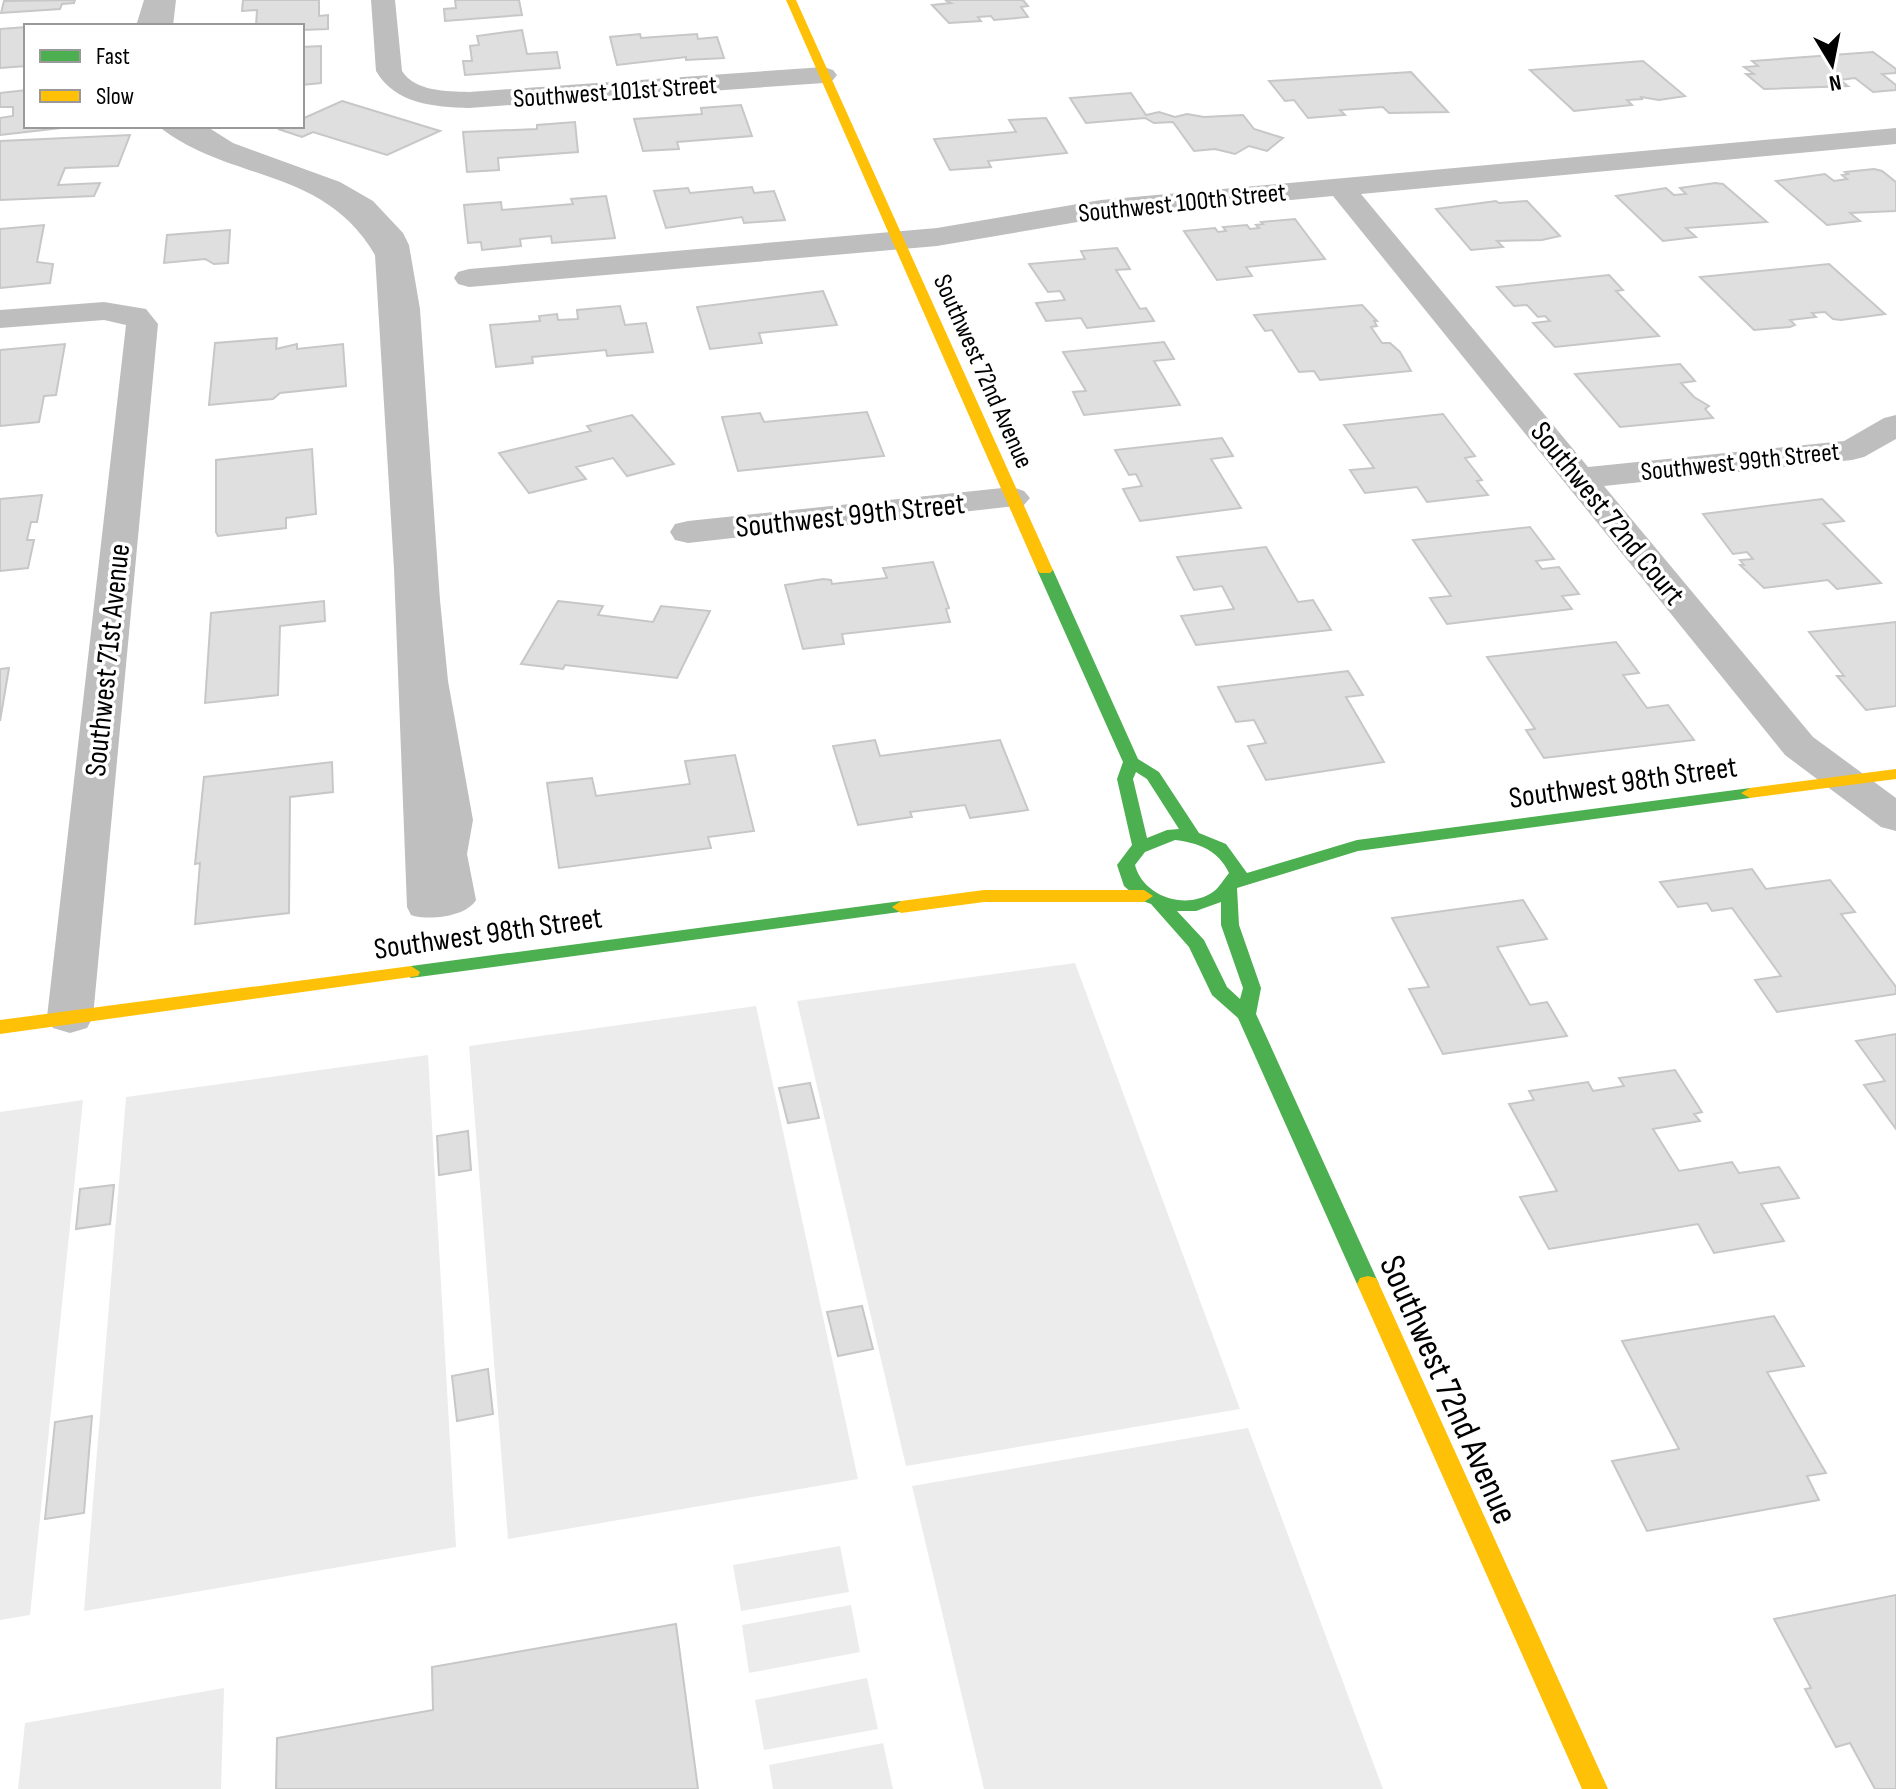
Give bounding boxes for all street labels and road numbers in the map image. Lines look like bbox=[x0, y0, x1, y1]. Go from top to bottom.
street label: Southwest 101st Street bbox=[512, 70, 718, 115]
street label: Southwest 100th Street bbox=[1077, 177, 1288, 230]
street label: Southwest 72nd Avenue bbox=[926, 270, 1039, 473]
street label: Southwest 72nd Court bbox=[1522, 415, 1692, 612]
street label: Southwest 99th Street bbox=[1639, 437, 1841, 488]
street label: Southwest 99th Street bbox=[734, 486, 966, 546]
street label: Southwest 71st Avenue bbox=[78, 542, 138, 778]
street label: Southwest 98th Street bbox=[1507, 749, 1739, 817]
street label: Southwest 98th Street bbox=[372, 900, 604, 968]
street label: Southwest 72nd Avenue bbox=[1369, 1249, 1526, 1531]

